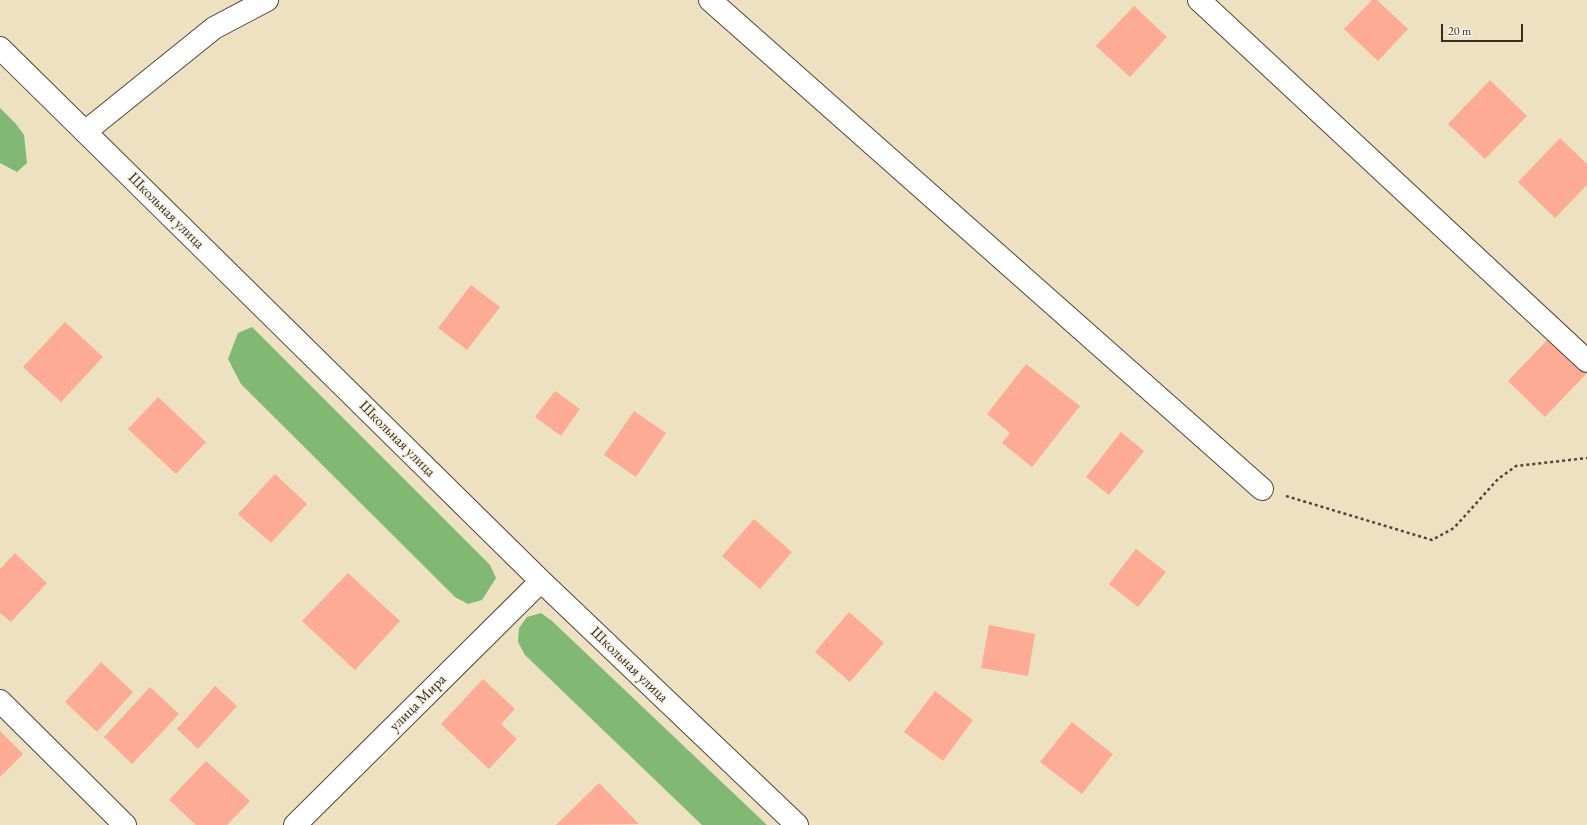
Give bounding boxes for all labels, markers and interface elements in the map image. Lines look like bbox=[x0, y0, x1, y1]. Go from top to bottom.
scale bar bbox=[1443, 16, 1525, 42]
text: 20 m bbox=[1448, 23, 1471, 39]
street label: Школьная улица bbox=[124, 169, 208, 253]
street label: Школьная улица bbox=[355, 397, 439, 481]
street label: Школьная улица bbox=[586, 623, 672, 707]
street label: улица Мира bbox=[386, 671, 450, 735]

